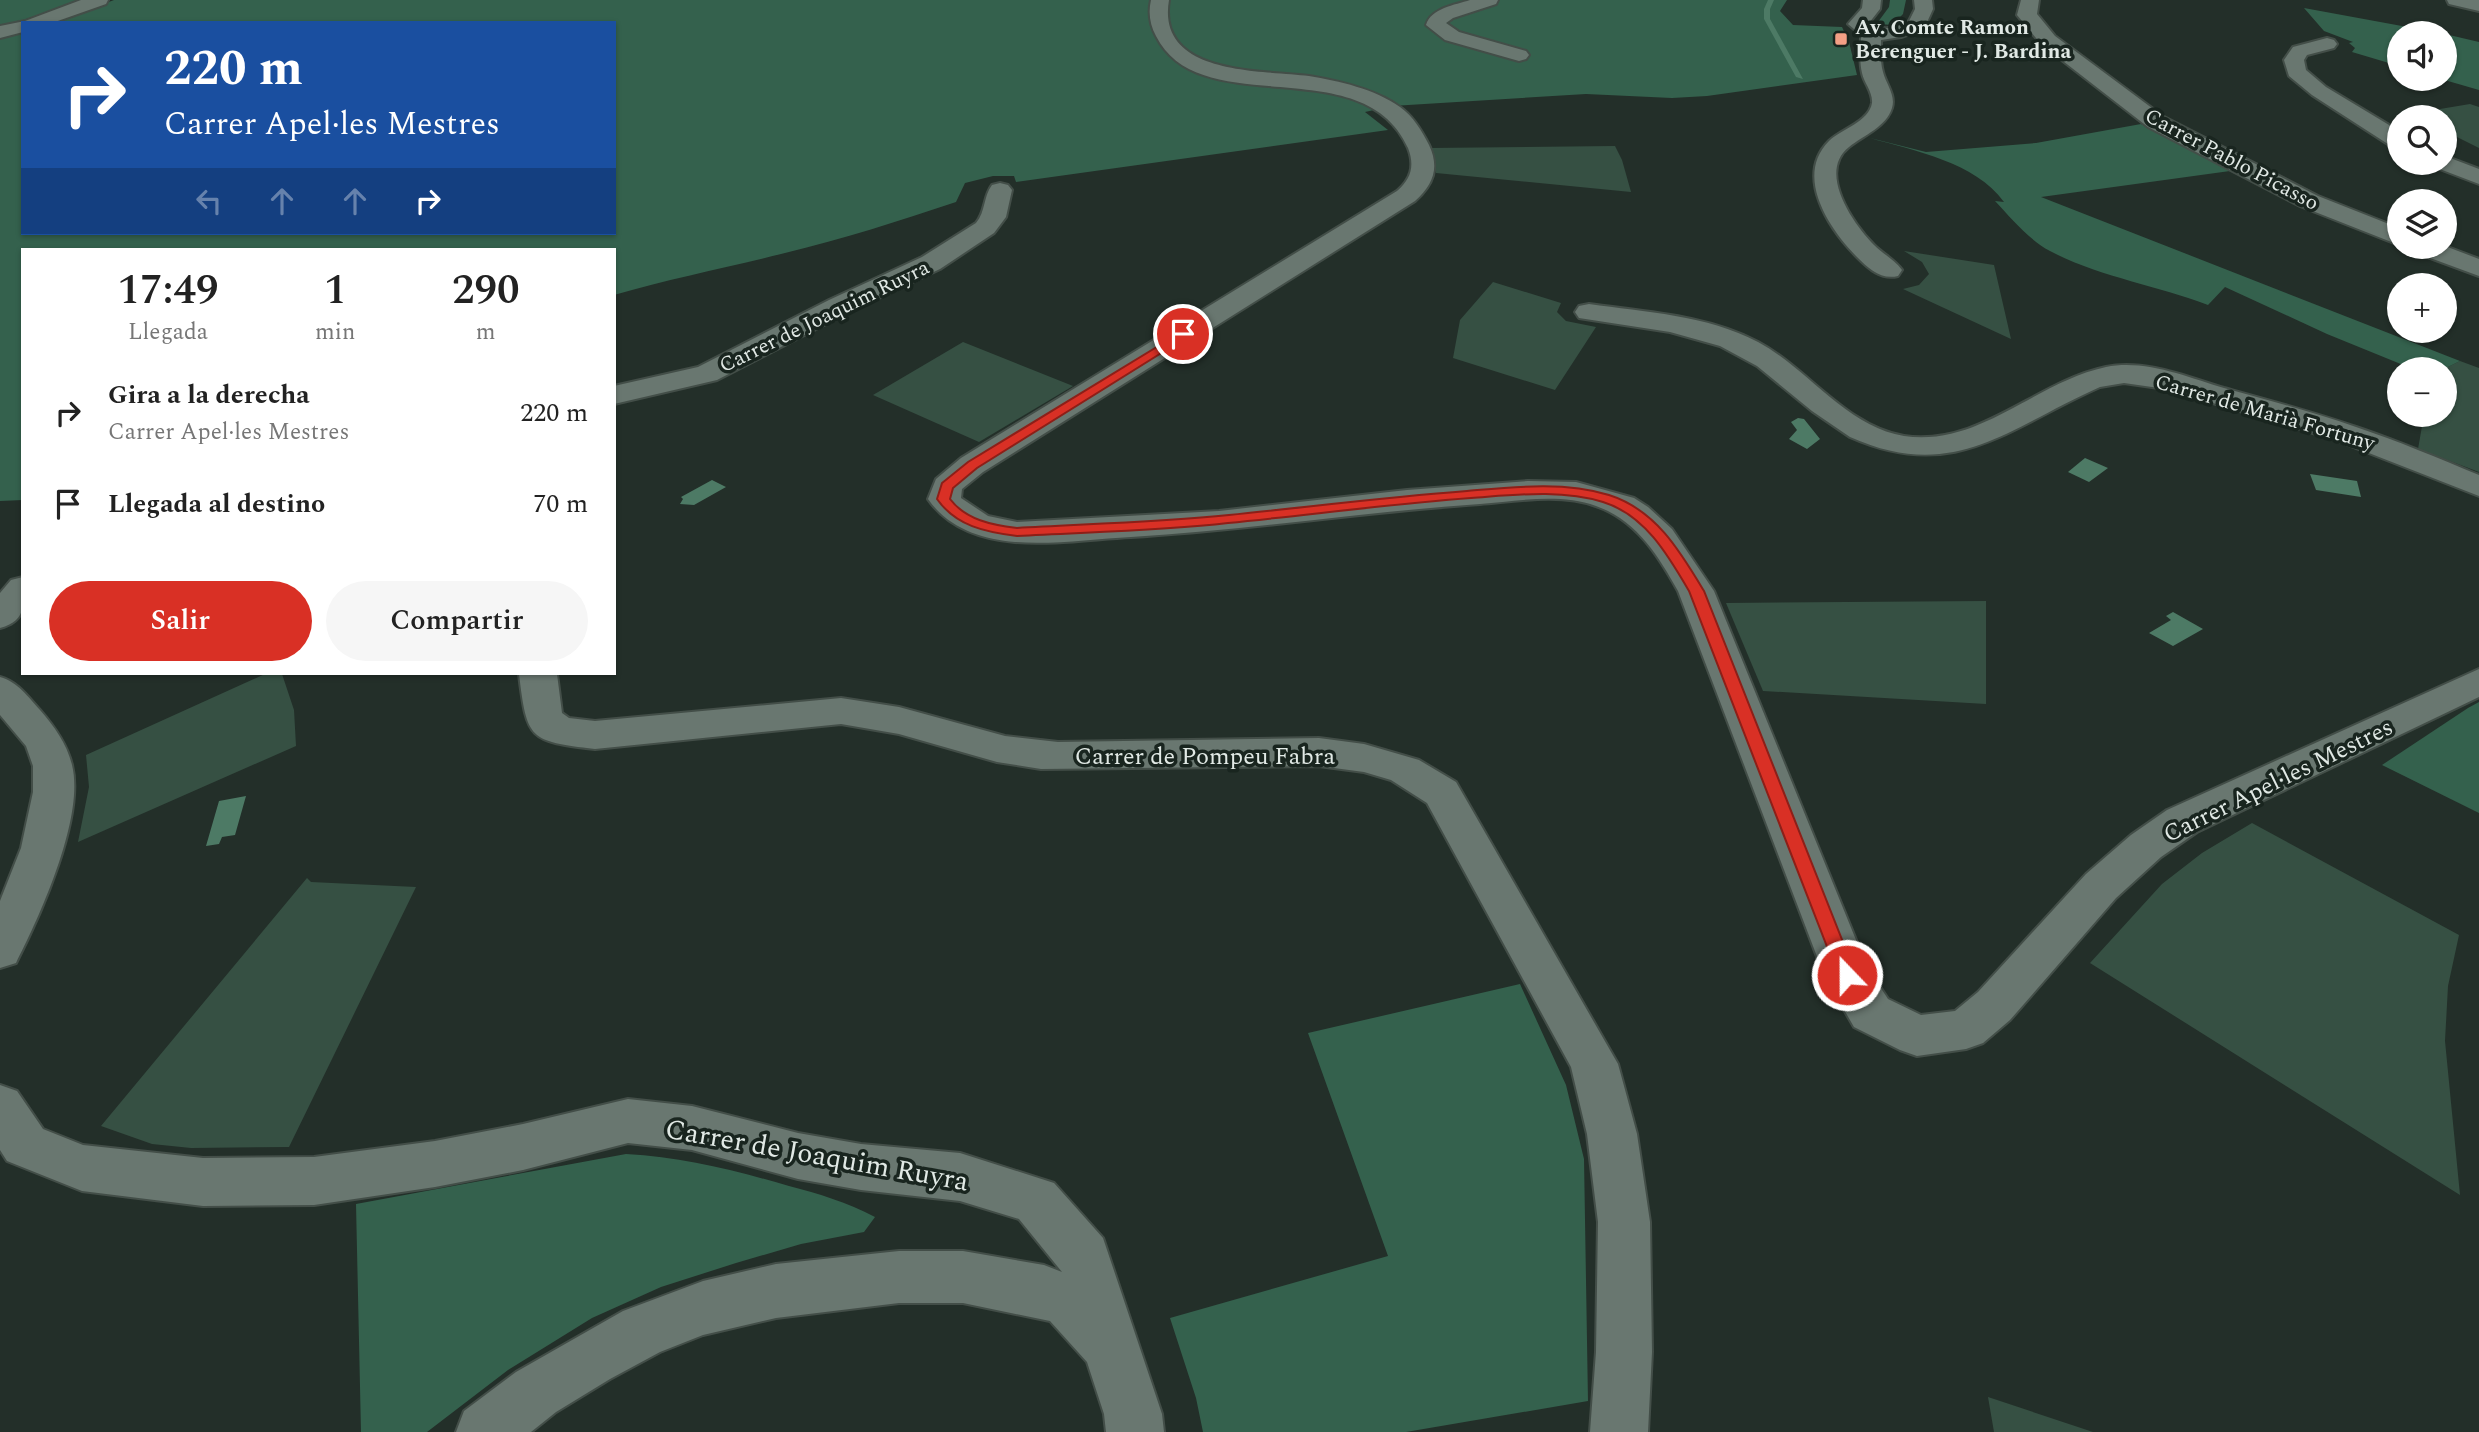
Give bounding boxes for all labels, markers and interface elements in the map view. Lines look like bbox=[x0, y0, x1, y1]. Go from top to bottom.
place label: Av. Comte Ramon Berenguer - J. Bardina bbox=[1855, 12, 2071, 68]
map controls bbox=[2387, 21, 2457, 427]
button: sound bbox=[2387, 21, 2457, 91]
marker: Av. Comte Ramon Berenguer - J. Bardina bbox=[1833, 31, 1849, 47]
text: 220 m bbox=[164, 32, 303, 107]
icon: right bbox=[49, 49, 140, 140]
text: Carrer Apel·les Mestres bbox=[164, 100, 500, 149]
street label: Carrer Pablo Picasso bbox=[2139, 100, 2324, 219]
button: search bbox=[2387, 105, 2457, 175]
icon: left bbox=[190, 182, 228, 220]
icon: ahead bbox=[263, 182, 301, 220]
icon: ahead bbox=[336, 182, 374, 220]
icon: right bbox=[409, 182, 447, 220]
button: layers bbox=[2387, 189, 2457, 259]
street label: Carrer de Joaquim Ruyra bbox=[714, 252, 936, 382]
text: 17:49 bbox=[118, 259, 219, 322]
text: 1 bbox=[324, 259, 346, 322]
text: 290 bbox=[452, 259, 519, 322]
button: + bbox=[2387, 273, 2457, 343]
pin bbox=[1153, 304, 1213, 364]
text: Llegada bbox=[128, 315, 208, 350]
text: min bbox=[315, 315, 355, 350]
text: m bbox=[476, 315, 496, 350]
icon: arrive bbox=[1164, 315, 1202, 353]
button: − bbox=[2387, 357, 2457, 427]
street label: Carrer de Marià Fortuny bbox=[2151, 366, 2379, 460]
text: Gira a la derecha bbox=[108, 375, 310, 415]
text: 220 m bbox=[520, 393, 588, 433]
icon: right bbox=[49, 394, 87, 432]
text: Carrer Apel·les Mestres bbox=[108, 415, 349, 450]
text: Llegada al destino bbox=[108, 484, 325, 524]
text: 70 m bbox=[533, 484, 588, 524]
icon: arrive bbox=[49, 485, 87, 523]
button: Salir bbox=[49, 581, 312, 661]
button: Compartir bbox=[326, 581, 588, 661]
street label: Carrer Apel·les Mestres bbox=[2157, 710, 2399, 852]
street label: Carrer de Pompeu Fabra bbox=[1075, 739, 1335, 775]
position arrow bbox=[1810, 938, 1884, 1012]
street label: Carrer de Joaquim Ruyra bbox=[662, 1108, 972, 1203]

